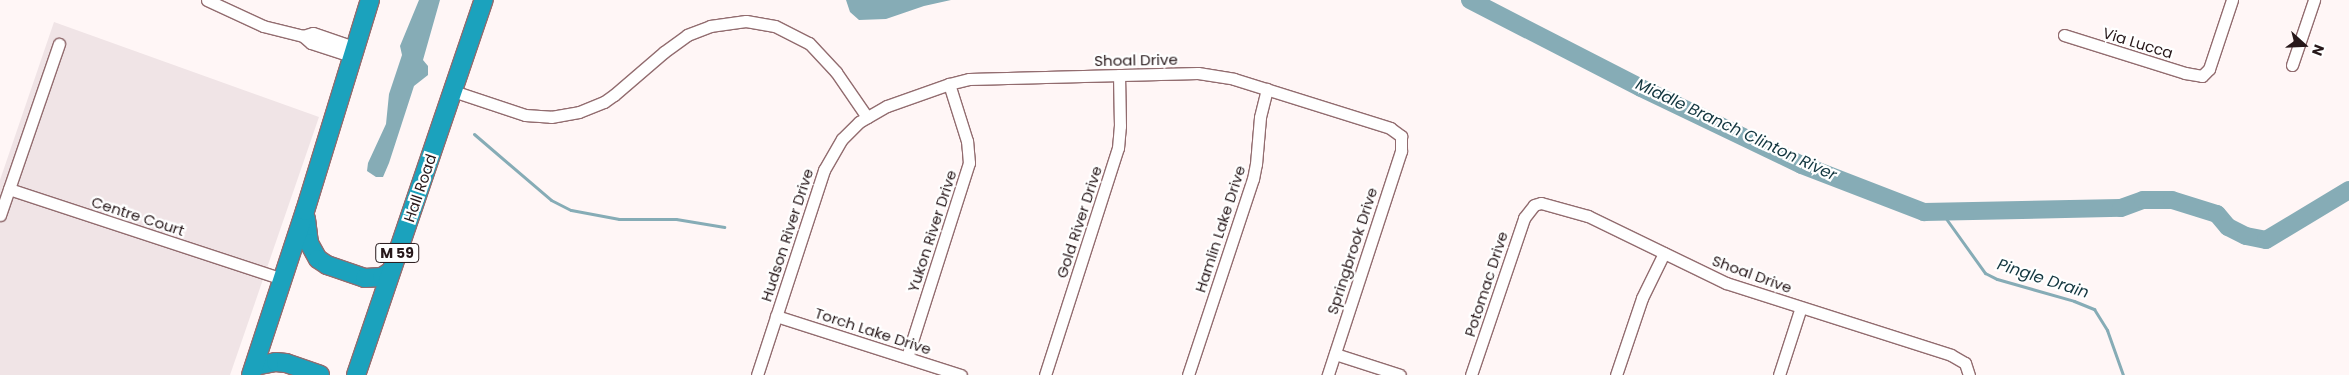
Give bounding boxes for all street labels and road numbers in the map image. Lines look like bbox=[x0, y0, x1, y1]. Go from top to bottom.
street label: Via Lucca bbox=[2101, 24, 2175, 62]
street label: Shoal Drive bbox=[1094, 50, 1178, 70]
street label: Hall Road bbox=[400, 152, 440, 224]
street label: Hamlin Lake Drive bbox=[1191, 163, 1249, 295]
street label: Gold River Drive bbox=[1052, 164, 1106, 280]
street label: Hudson River Drive bbox=[757, 166, 817, 304]
street label: Yukon River Drive bbox=[904, 168, 960, 294]
street label: Springbrook Drive bbox=[1323, 185, 1381, 317]
street label: Centre Court bbox=[89, 193, 187, 239]
street label: Potomac Drive bbox=[1460, 229, 1512, 339]
road number: M 59 bbox=[374, 242, 420, 264]
street label: Shoal Drive bbox=[1710, 251, 1794, 297]
street label: Torch Lake Drive bbox=[813, 304, 933, 358]

